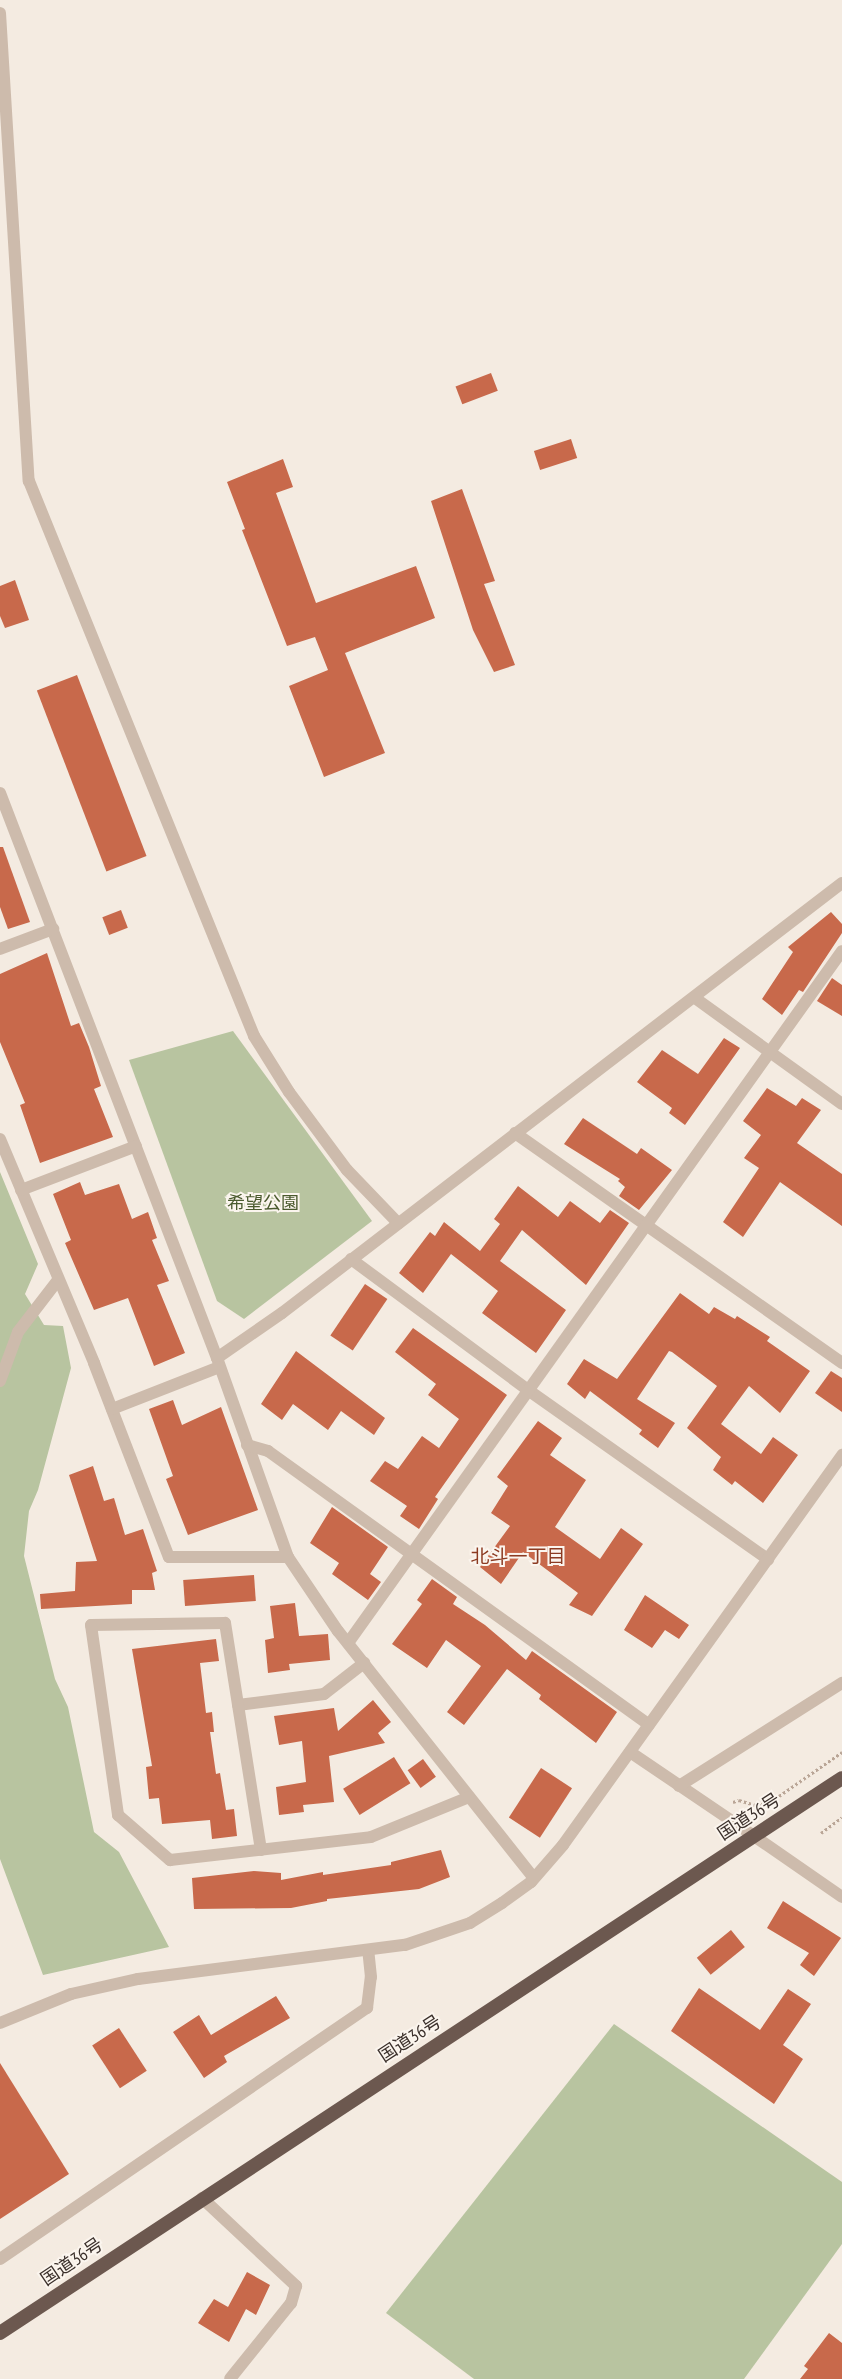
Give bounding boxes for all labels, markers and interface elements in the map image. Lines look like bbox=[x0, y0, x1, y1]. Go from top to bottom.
park label: 希望公園 bbox=[227, 1192, 299, 1214]
district label: 北斗一丁目 bbox=[471, 1546, 565, 1568]
street label: 国道36号 bbox=[714, 1789, 784, 1845]
street label: 国道36号 bbox=[375, 2011, 445, 2067]
street label: 国道36号 bbox=[37, 2233, 107, 2291]

